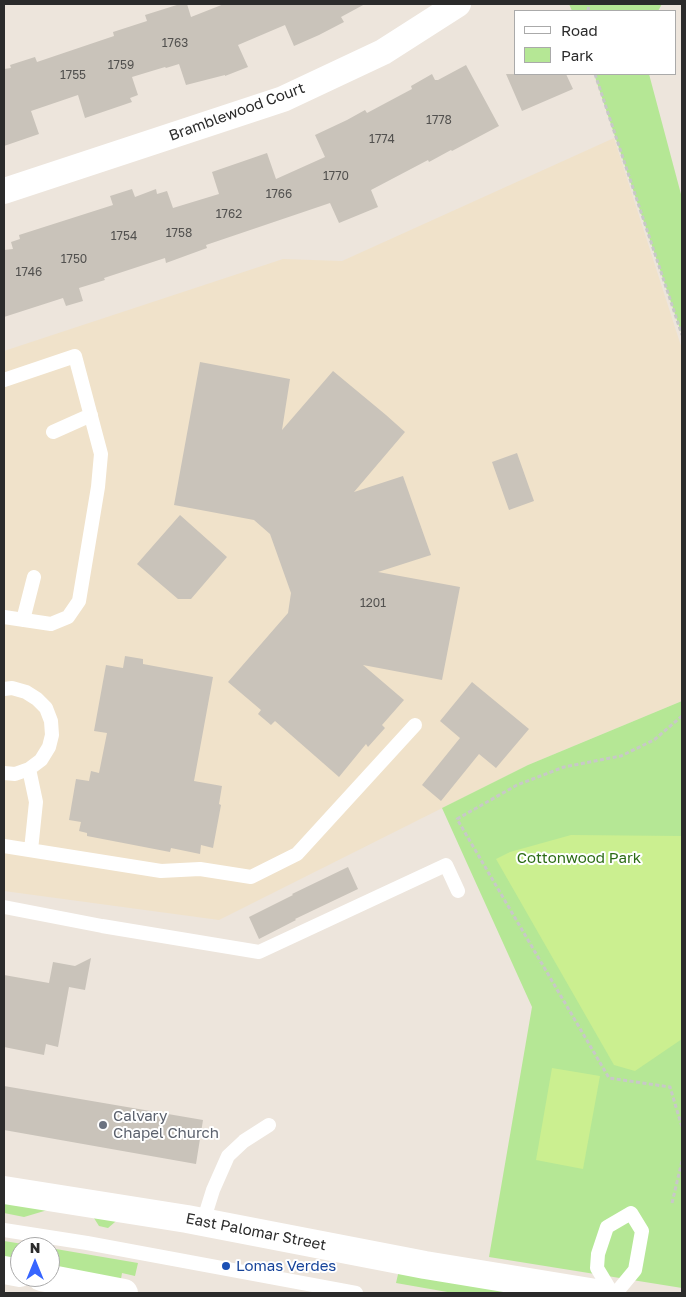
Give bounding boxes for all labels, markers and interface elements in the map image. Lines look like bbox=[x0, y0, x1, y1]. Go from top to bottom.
legend bbox=[514, 10, 676, 75]
text: Road bbox=[561, 21, 598, 39]
house number: 1763 bbox=[162, 36, 188, 50]
text: Park bbox=[561, 46, 593, 64]
house number: 1759 bbox=[108, 58, 134, 72]
house number: 1755 bbox=[60, 68, 86, 82]
street label: Bramblewood Court bbox=[167, 79, 307, 145]
house number: 1778 bbox=[426, 113, 452, 127]
house number: 1774 bbox=[369, 132, 395, 146]
house number: 1770 bbox=[323, 169, 349, 183]
house number: 1766 bbox=[266, 187, 292, 201]
house number: 1762 bbox=[216, 207, 242, 221]
house number: 1758 bbox=[166, 226, 192, 240]
house number: 1754 bbox=[111, 229, 137, 243]
house number: 1750 bbox=[61, 252, 87, 266]
house number: 1746 bbox=[16, 265, 42, 279]
house number: 1201 bbox=[360, 596, 386, 610]
park label: Cottonwood Park bbox=[517, 849, 641, 867]
place label: Calvary Chapel Church bbox=[113, 1107, 219, 1142]
marker: Calvary Chapel Church bbox=[97, 1119, 109, 1131]
street label: East Palomar Street bbox=[184, 1210, 328, 1254]
north arrow bbox=[10, 1237, 60, 1287]
text: N bbox=[30, 1239, 40, 1256]
place label: Lomas Verdes bbox=[236, 1257, 336, 1275]
marker: Lomas Verdes bbox=[220, 1260, 232, 1272]

